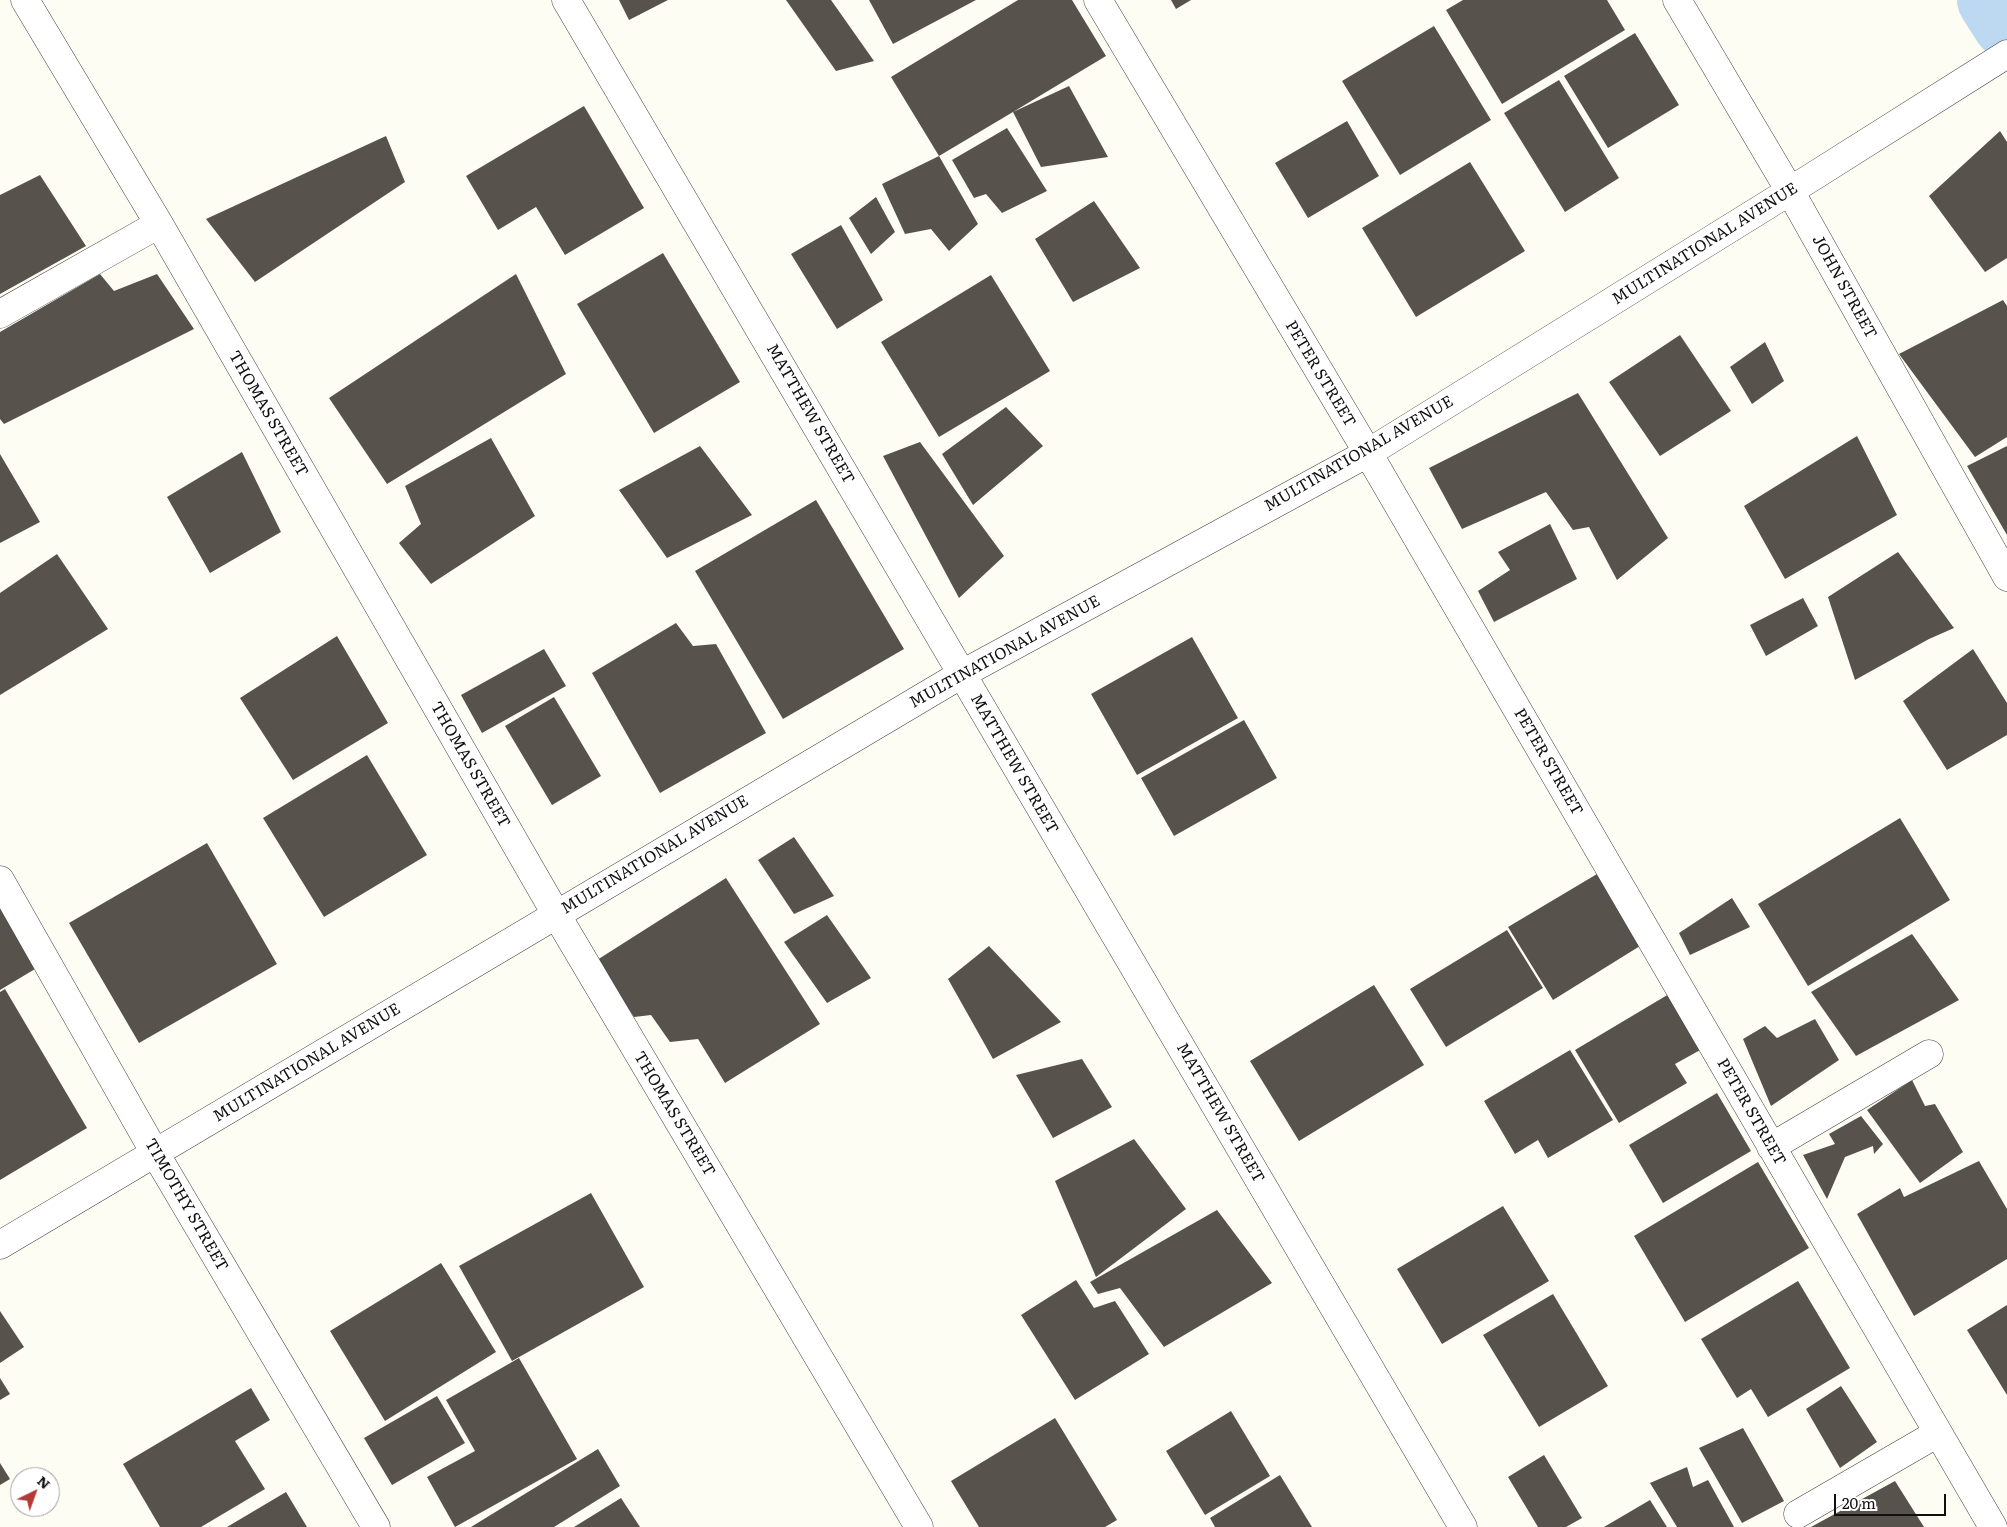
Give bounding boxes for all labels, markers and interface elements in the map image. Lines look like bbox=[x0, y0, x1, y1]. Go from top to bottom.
street label: MULTINATIONAL AVENUE bbox=[1609, 179, 1801, 309]
street label: JOHN STREET bbox=[1808, 232, 1880, 342]
street label: PETER STREET bbox=[1281, 317, 1359, 431]
street label: MATTHEW STREET bbox=[762, 341, 858, 487]
street label: THOMAS STREET bbox=[224, 348, 312, 480]
street label: MULTINATIONAL AVENUE bbox=[1261, 392, 1457, 516]
street label: MULTINATIONAL AVENUE bbox=[906, 592, 1104, 712]
street label: MATTHEW STREET bbox=[966, 691, 1062, 837]
street label: THOMAS STREET bbox=[426, 699, 514, 831]
street label: PETER STREET bbox=[1510, 705, 1586, 819]
street label: MULTINATIONAL AVENUE bbox=[558, 791, 752, 919]
street label: MULTINATIONAL AVENUE bbox=[210, 999, 404, 1127]
street label: MATTHEW STREET bbox=[1172, 1040, 1268, 1186]
street label: THOMAS STREET bbox=[629, 1048, 719, 1180]
street label: PETER STREET bbox=[1713, 1055, 1789, 1169]
street label: TIMOTHY STREET bbox=[140, 1135, 232, 1275]
north arrow bbox=[10, 1467, 60, 1517]
text: N bbox=[33, 1470, 55, 1493]
scale bar bbox=[1837, 1484, 1950, 1516]
text: 20 m bbox=[1842, 1491, 1876, 1514]

